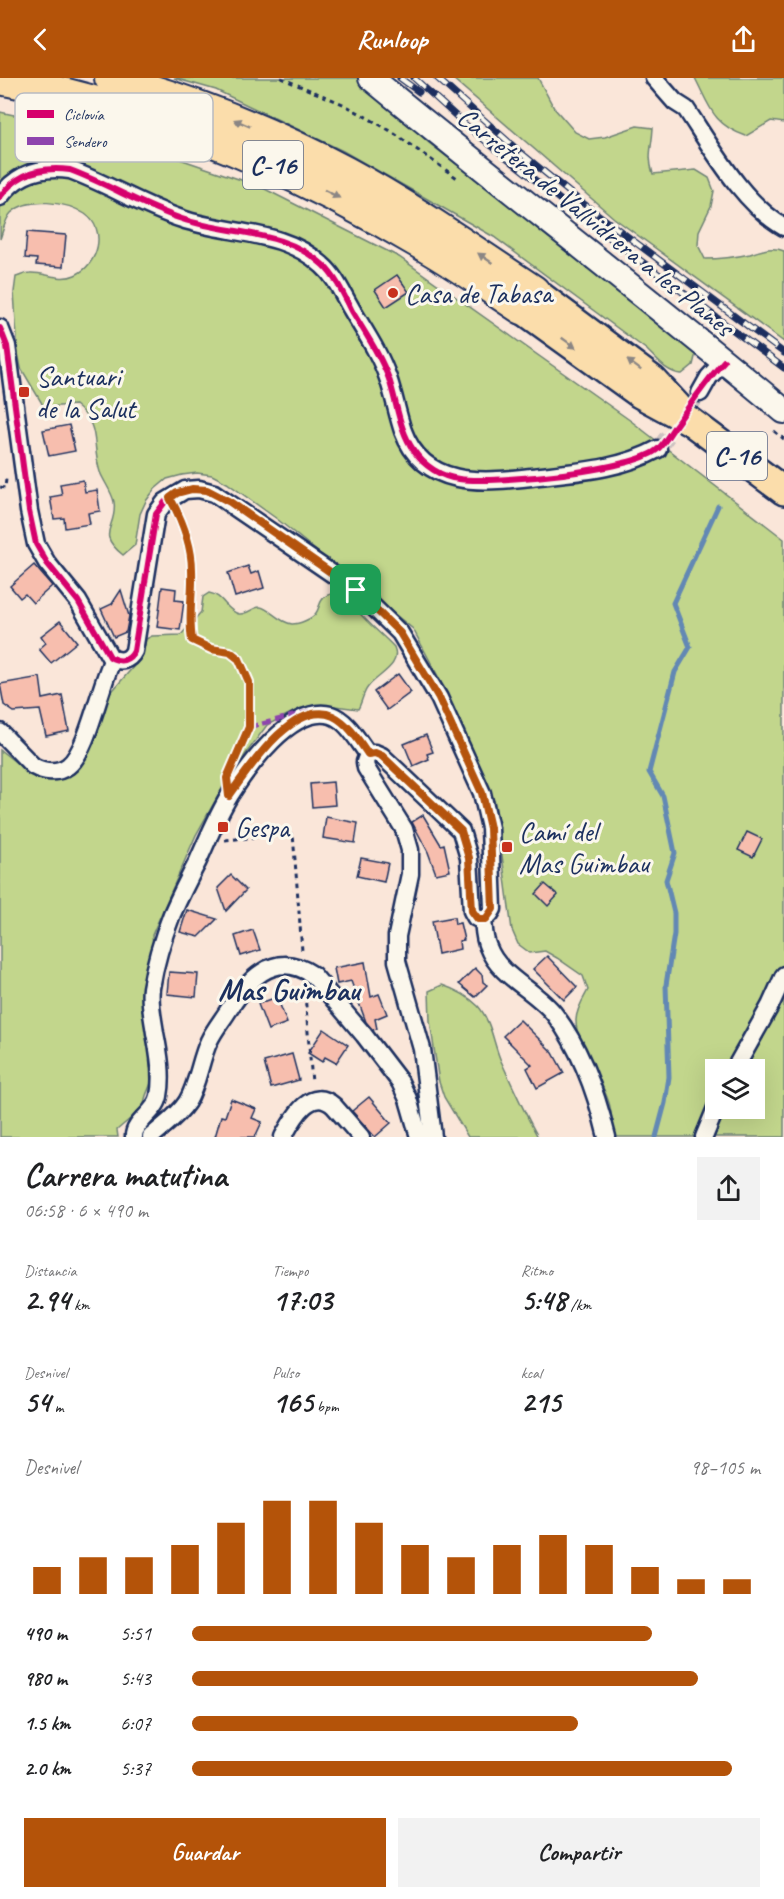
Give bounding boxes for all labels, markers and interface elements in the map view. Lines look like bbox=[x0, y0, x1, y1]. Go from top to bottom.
text: Runloop bbox=[357, 22, 427, 56]
icon: back bbox=[24, 23, 57, 56]
icon: share bbox=[727, 23, 760, 56]
legend bbox=[15, 93, 213, 162]
street label: Carretera de Vallvidrera a les Planes bbox=[450, 99, 743, 345]
text: Ciclovía bbox=[64, 105, 105, 125]
one-way arrow bbox=[233, 119, 250, 128]
text: Sendero bbox=[64, 132, 108, 152]
road number: C-16 bbox=[243, 141, 303, 189]
one-way arrow bbox=[324, 189, 341, 199]
one-way arrow bbox=[477, 253, 493, 264]
place label: Casa de Tabasa bbox=[405, 276, 554, 311]
marker: Casa de Tabasa bbox=[386, 286, 400, 300]
one-way arrow bbox=[561, 337, 577, 349]
place label: Santuari de la Salut bbox=[36, 359, 138, 426]
one-way arrow bbox=[626, 359, 642, 371]
marker: Santuari de la Salut bbox=[17, 385, 31, 399]
road number: C-16 bbox=[707, 432, 767, 480]
pin bbox=[330, 564, 381, 615]
icon: arrive bbox=[339, 573, 372, 606]
place label: Gespa bbox=[235, 810, 291, 845]
place label: Camí del Mas Guimbau bbox=[519, 814, 651, 881]
marker: Gespa bbox=[216, 820, 230, 834]
marker: Camí del Mas Guimbau bbox=[500, 840, 514, 854]
district label: Mas Guimbau bbox=[218, 971, 363, 1009]
map controls bbox=[705, 1059, 765, 1119]
button: layers bbox=[705, 1059, 765, 1119]
text: Carrera matutina bbox=[24, 1154, 227, 1196]
button: share bbox=[697, 1157, 760, 1220]
text: 06:58 · 6 × 490 m bbox=[24, 1198, 148, 1223]
text: Distancia bbox=[24, 1261, 77, 1281]
text: Tiempo bbox=[272, 1261, 309, 1281]
text: Ritmo bbox=[521, 1261, 553, 1281]
text: 2.94 bbox=[24, 1281, 70, 1319]
text: 17:03 bbox=[272, 1281, 332, 1319]
text: 5:48 bbox=[521, 1281, 567, 1319]
text: km bbox=[70, 1295, 90, 1315]
text: /km bbox=[567, 1295, 591, 1315]
text: Desnivel bbox=[24, 1363, 67, 1383]
text: Pulso bbox=[272, 1363, 299, 1383]
text: kcal bbox=[521, 1363, 542, 1383]
text: 54 bbox=[24, 1383, 51, 1421]
text: 165 bbox=[272, 1383, 313, 1421]
text: 215 bbox=[521, 1383, 561, 1421]
text: m bbox=[51, 1397, 63, 1417]
text: bpm bbox=[313, 1397, 339, 1417]
text: Desnivel bbox=[24, 1455, 78, 1480]
text: 98–105 m bbox=[690, 1455, 760, 1480]
text: 490 m bbox=[24, 1621, 67, 1646]
text: 5:51 bbox=[120, 1621, 151, 1646]
text: 980 m bbox=[24, 1666, 67, 1691]
text: 5:43 bbox=[120, 1666, 151, 1691]
text: 1.5 km bbox=[24, 1711, 70, 1736]
text: 6:07 bbox=[120, 1711, 151, 1736]
text: 2.0 km bbox=[24, 1756, 71, 1781]
text: 5:37 bbox=[120, 1756, 151, 1781]
button: Guardar bbox=[24, 1818, 386, 1887]
button: Compartir bbox=[398, 1818, 760, 1887]

